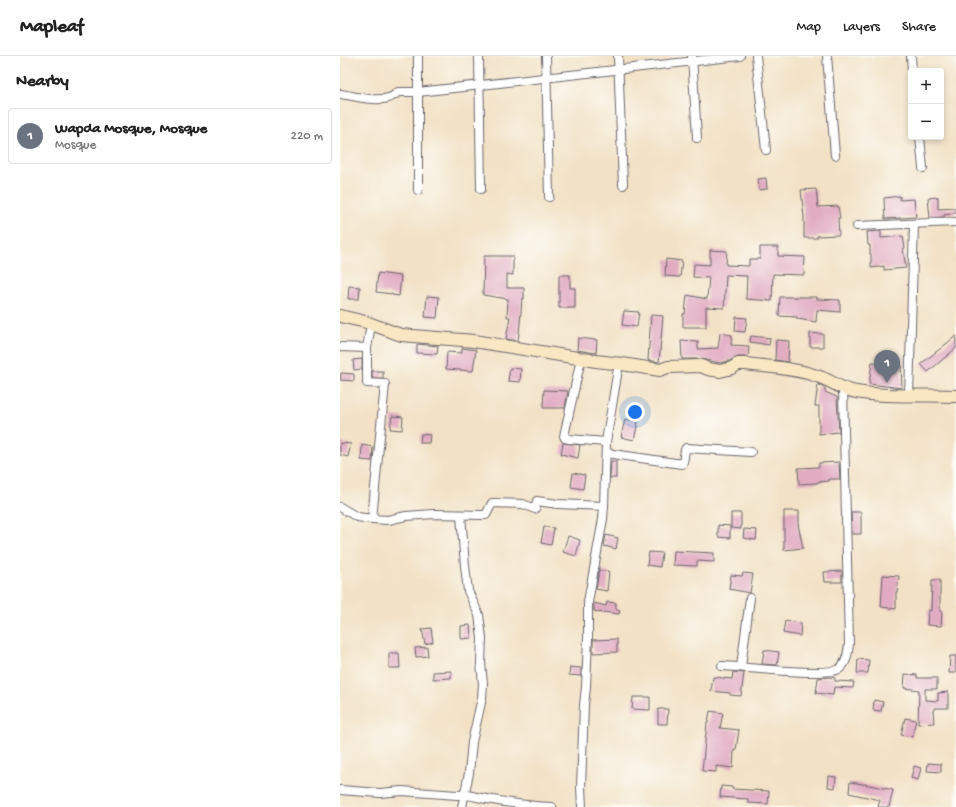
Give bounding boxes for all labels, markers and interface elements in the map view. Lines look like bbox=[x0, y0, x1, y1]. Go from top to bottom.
text: Mapleaf bbox=[20, 16, 83, 39]
text: Map bbox=[797, 19, 821, 36]
text: Layers bbox=[843, 19, 880, 36]
text: Share bbox=[902, 19, 936, 36]
map controls bbox=[908, 68, 944, 140]
button: + bbox=[908, 68, 944, 104]
text: Nearby bbox=[16, 72, 69, 92]
button: − bbox=[908, 104, 944, 140]
text: Wapda Mosque, Mosque bbox=[55, 120, 207, 138]
text: 1 bbox=[27, 129, 33, 144]
text: 220 m bbox=[291, 129, 323, 144]
text: Mosque bbox=[55, 138, 96, 153]
pin: 1 bbox=[874, 350, 900, 383]
your location bbox=[625, 402, 645, 422]

